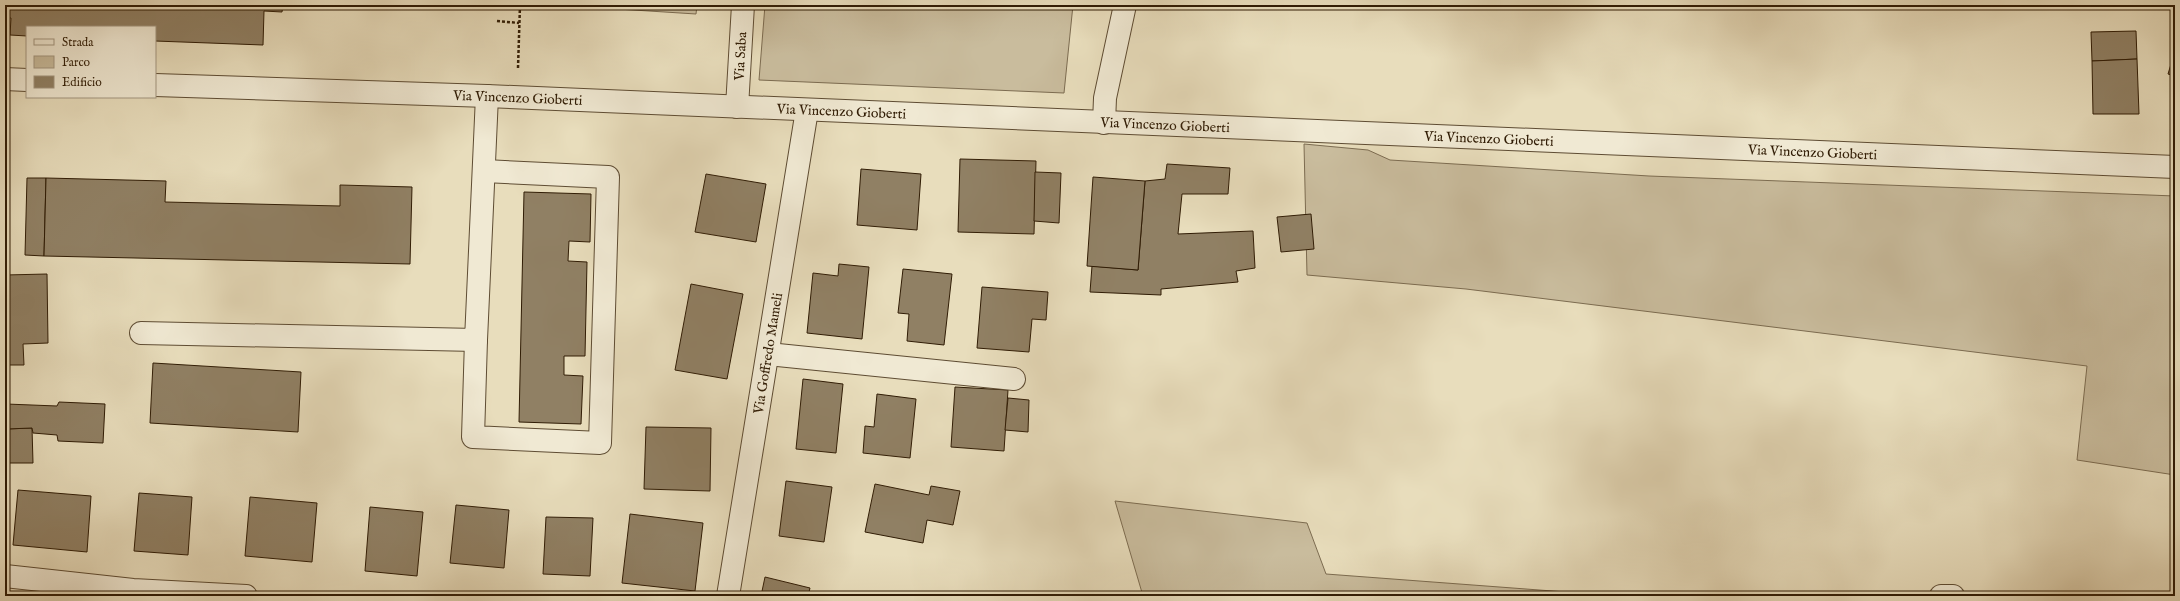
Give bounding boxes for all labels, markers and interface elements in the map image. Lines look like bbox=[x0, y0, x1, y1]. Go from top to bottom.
legend bbox=[26, 26, 156, 98]
street label: Via Saba bbox=[731, 30, 751, 82]
text: Strada bbox=[62, 35, 94, 50]
text: Parco bbox=[62, 55, 91, 70]
text: Edificio bbox=[62, 75, 102, 90]
street label: Via Vincenzo Gioberti bbox=[452, 87, 583, 110]
street label: Via Vincenzo Gioberti bbox=[775, 100, 907, 124]
street label: Via Vincenzo Gioberti bbox=[1099, 114, 1230, 137]
street label: Via Vincenzo Gioberti bbox=[1423, 127, 1554, 151]
street label: Via Vincenzo Gioberti bbox=[1747, 141, 1878, 164]
street label: Via Goffredo Mameli bbox=[750, 291, 787, 416]

